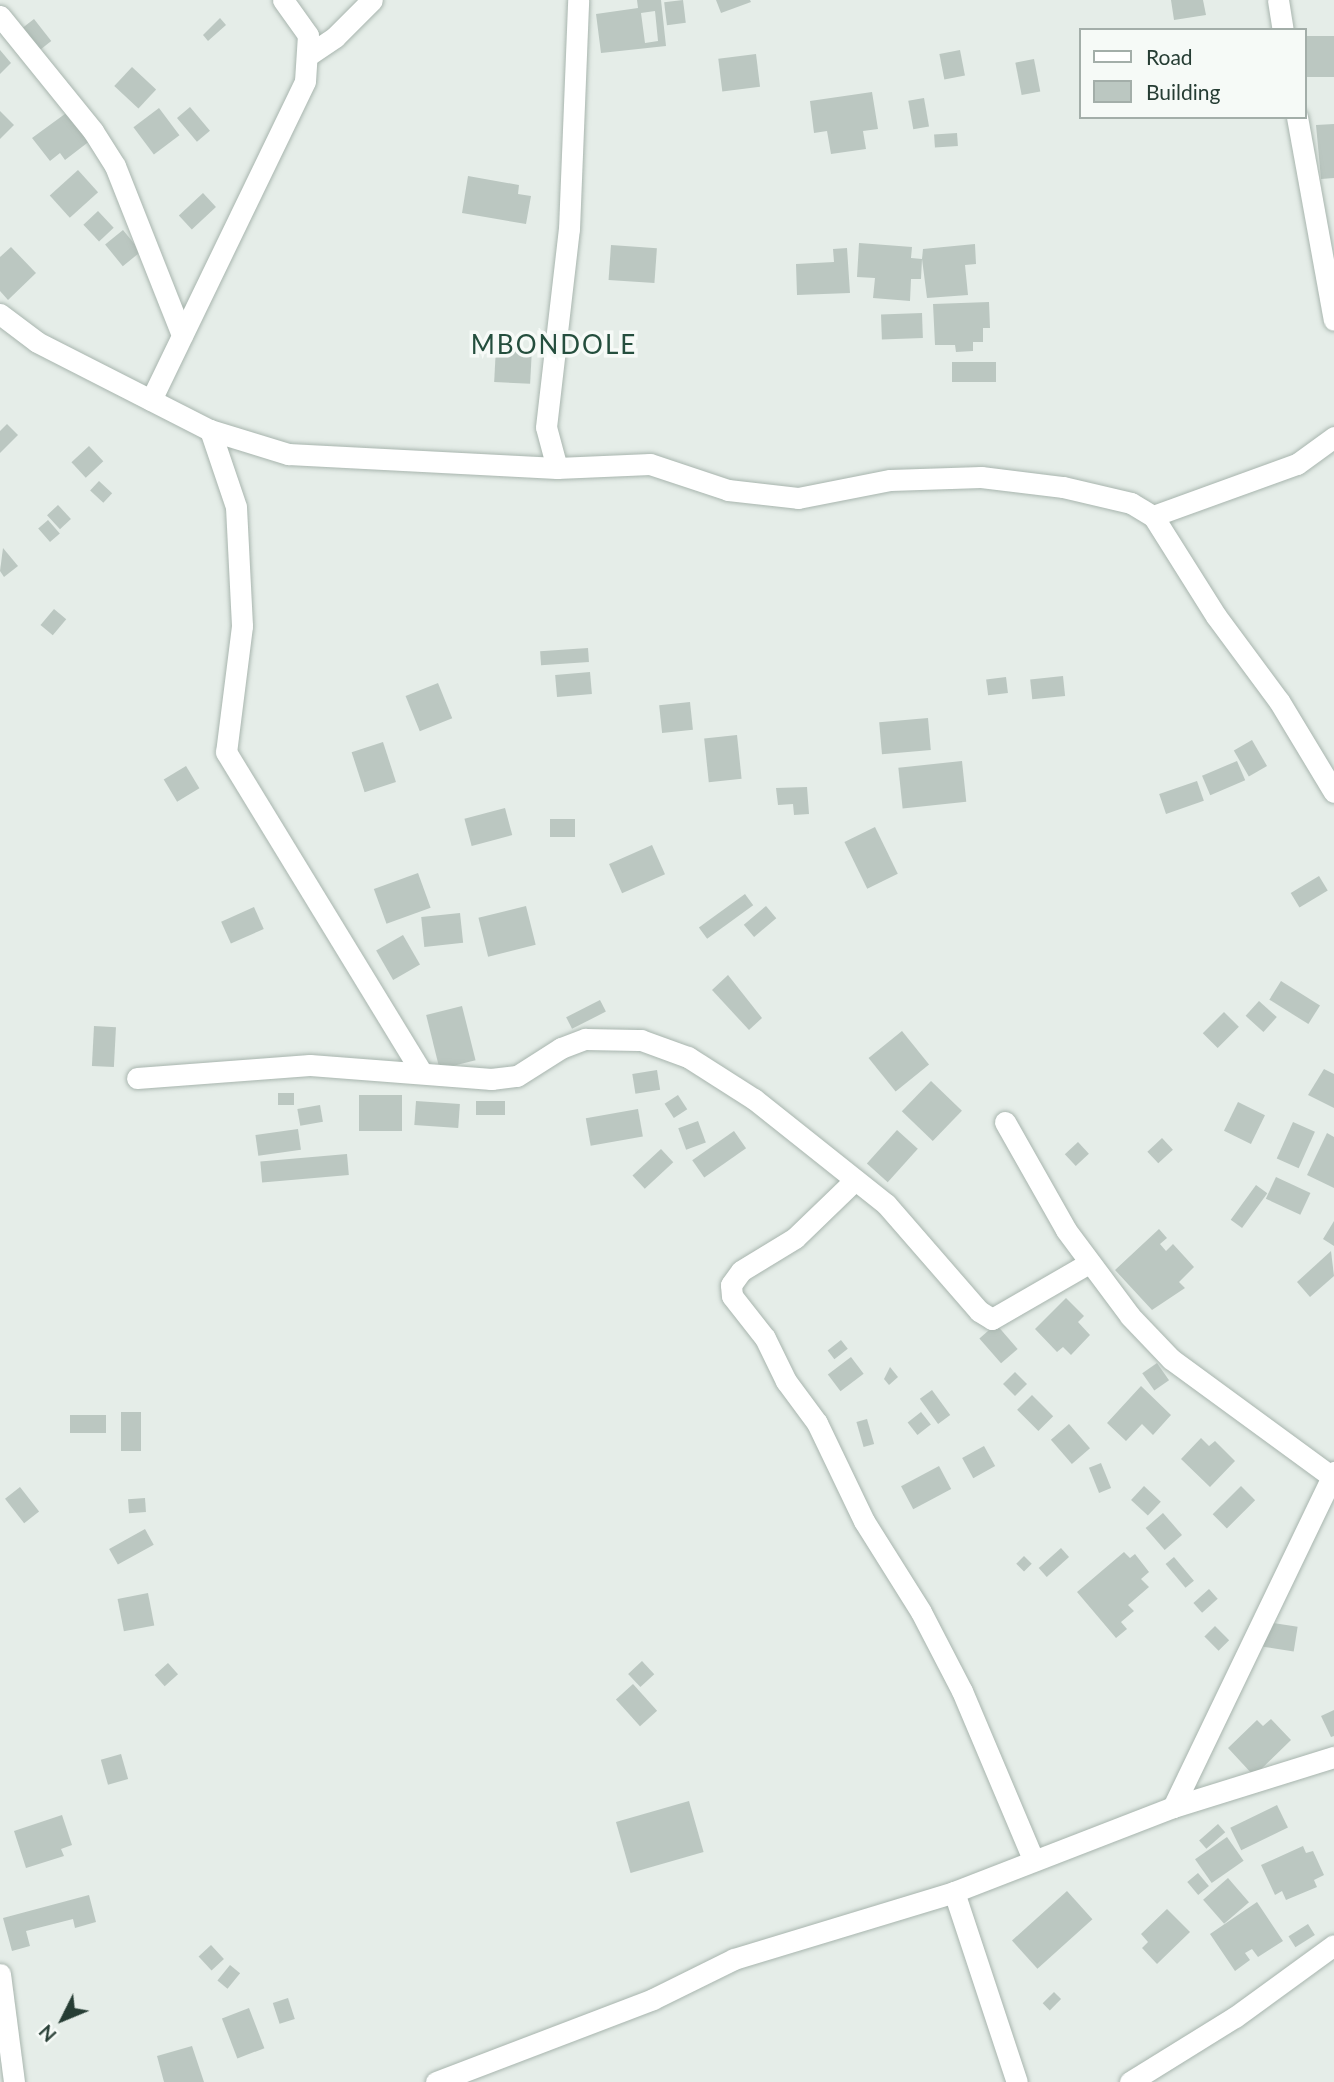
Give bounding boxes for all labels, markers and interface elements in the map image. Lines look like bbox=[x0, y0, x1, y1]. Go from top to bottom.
legend bbox=[1078, 28, 1306, 119]
text: Road bbox=[1146, 44, 1193, 69]
text: Building bbox=[1146, 79, 1221, 104]
district label: MBONDOLE bbox=[472, 329, 636, 361]
north arrow bbox=[28, 1984, 98, 2054]
text: N bbox=[34, 2020, 61, 2047]

